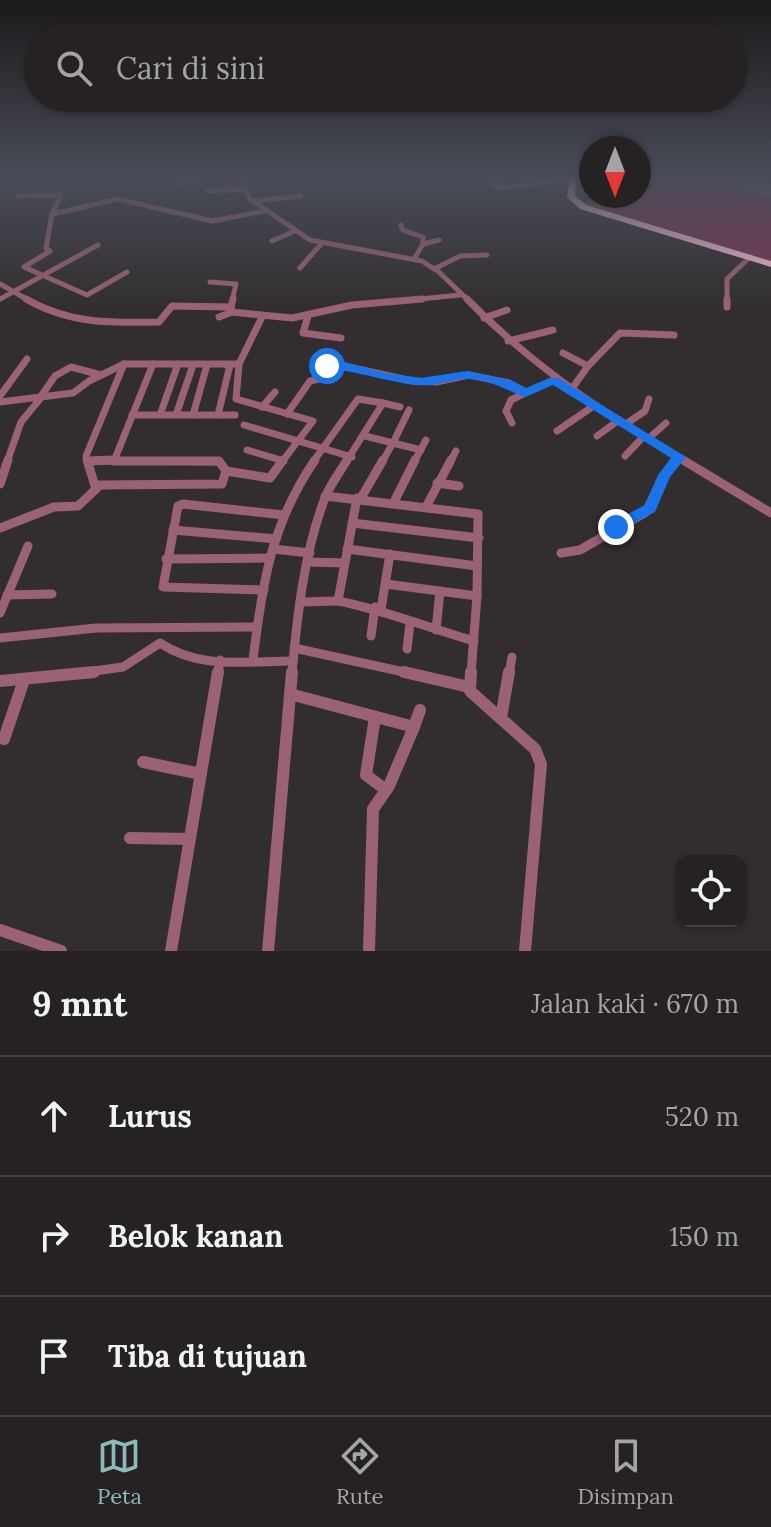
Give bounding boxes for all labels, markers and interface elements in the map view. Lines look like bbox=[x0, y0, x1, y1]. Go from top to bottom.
search box bbox=[24, 24, 747, 112]
icon: search bbox=[52, 46, 96, 90]
text: Cari di sini bbox=[116, 49, 265, 87]
north arrow bbox=[579, 136, 651, 208]
route start bbox=[309, 348, 345, 384]
route end bbox=[598, 509, 634, 545]
map controls bbox=[675, 855, 747, 927]
button: locate bbox=[675, 855, 747, 927]
text: 9 mnt bbox=[32, 982, 127, 1025]
text: Jalan kaki · 670 m bbox=[531, 987, 739, 1020]
icon: ahead bbox=[32, 1094, 76, 1138]
text: Lurus bbox=[108, 1097, 192, 1135]
text: 520 m bbox=[665, 1100, 739, 1133]
icon: right bbox=[32, 1214, 76, 1258]
text: Belok kanan bbox=[108, 1217, 283, 1255]
text: 150 m bbox=[669, 1220, 739, 1253]
icon: arrive bbox=[32, 1334, 76, 1378]
text: Tiba di tujuan bbox=[108, 1337, 307, 1375]
tab: Peta bbox=[97, 1434, 142, 1510]
tab: Rute bbox=[336, 1434, 383, 1510]
tab: Disimpan bbox=[577, 1434, 674, 1510]

